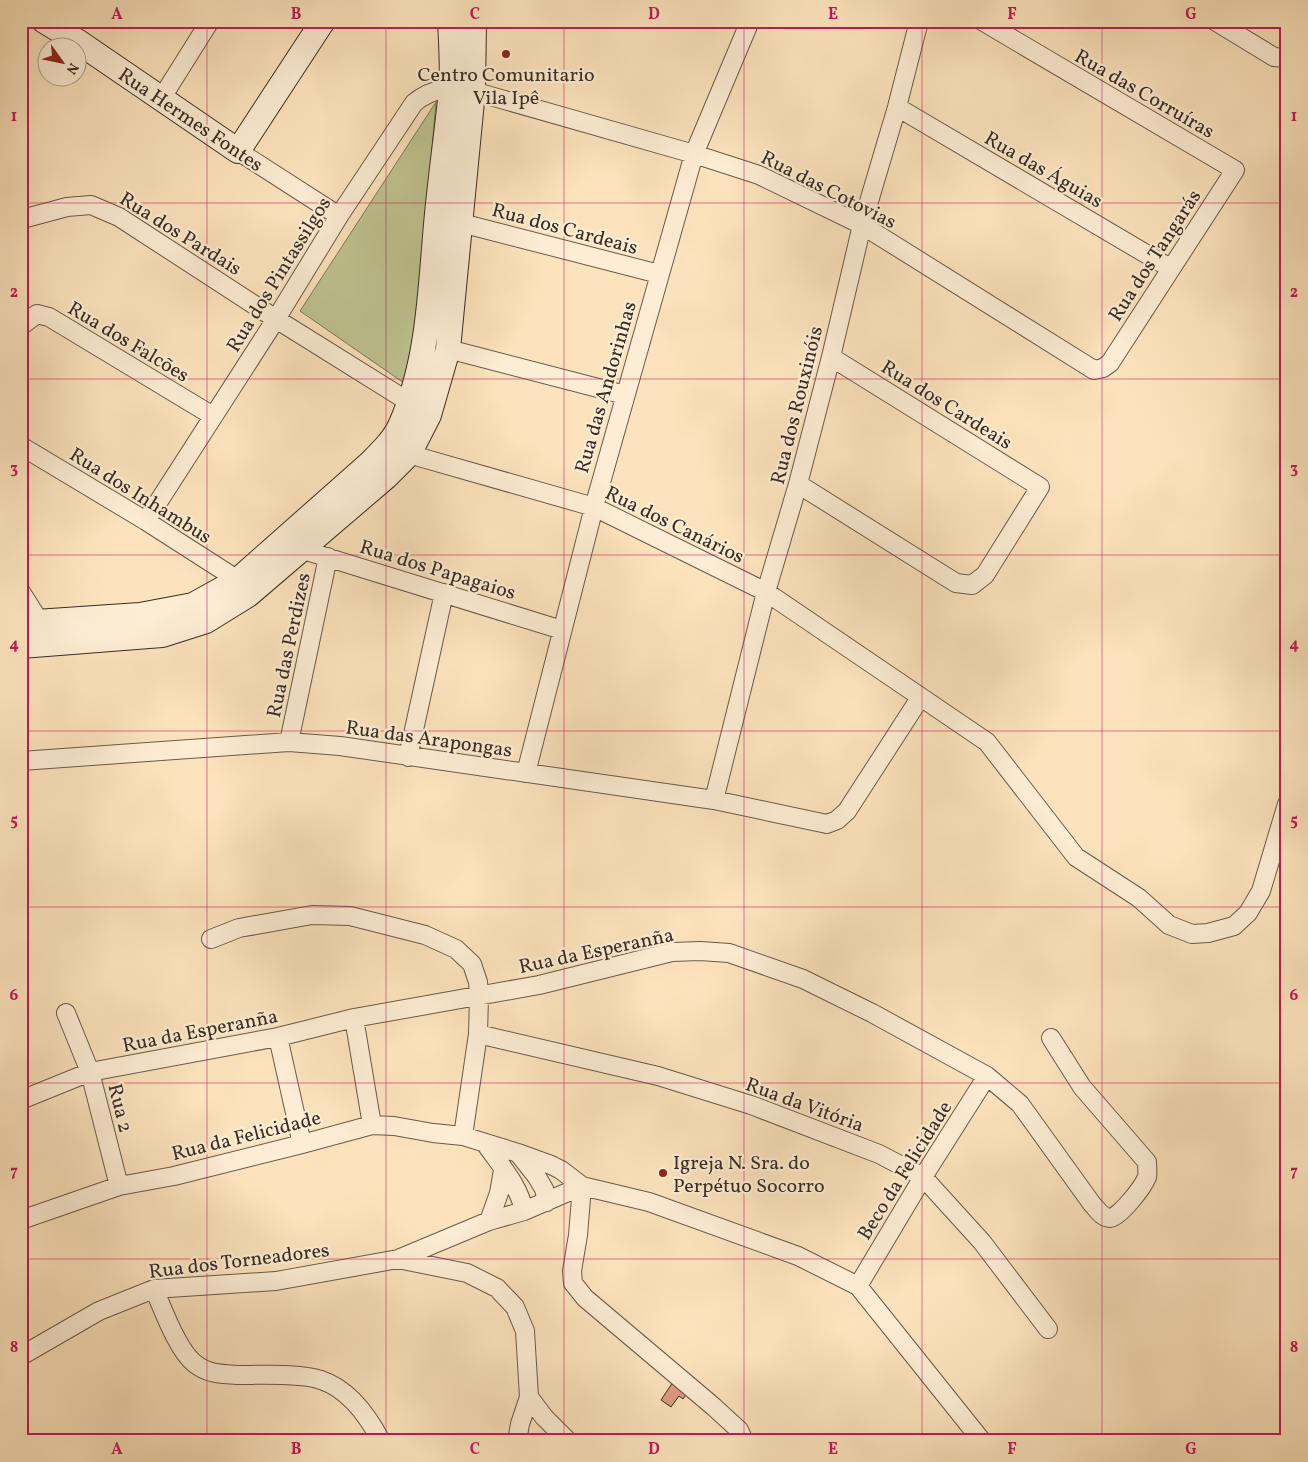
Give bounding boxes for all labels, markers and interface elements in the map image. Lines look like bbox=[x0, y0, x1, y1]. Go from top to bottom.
text: A bbox=[111, 4, 123, 26]
text: B bbox=[291, 4, 302, 26]
text: C bbox=[470, 4, 480, 26]
text: D bbox=[648, 4, 660, 26]
text: E bbox=[828, 4, 838, 26]
text: F bbox=[1007, 4, 1017, 26]
text: G bbox=[1185, 4, 1197, 26]
north arrow bbox=[38, 38, 88, 88]
street label: Rua das Corruíras bbox=[1069, 43, 1219, 146]
marker: Centro Comunitario Vila Ipê bbox=[500, 48, 512, 60]
text: N bbox=[61, 59, 82, 78]
street label: Rua Hermes Fontes bbox=[112, 62, 268, 180]
place label: Centro Comunitario Vila Ipê bbox=[417, 62, 595, 113]
text: 1 bbox=[11, 106, 17, 128]
text: 1 bbox=[1291, 106, 1297, 128]
street label: Rua das Águias bbox=[978, 125, 1108, 216]
street label: Rua das Cotovias bbox=[755, 145, 901, 237]
street label: Rua dos Tangarás bbox=[1102, 185, 1209, 328]
street label: Rua dos Pardais bbox=[114, 186, 246, 283]
street label: Rua dos Pintassilgos bbox=[221, 192, 339, 358]
street label: Rua dos Cardeais bbox=[488, 197, 641, 263]
text: 2 bbox=[10, 282, 18, 304]
text: 2 bbox=[1290, 282, 1298, 304]
street label: Rua dos Falcões bbox=[62, 295, 194, 390]
street label: Rua das Andorinhas bbox=[569, 298, 645, 477]
street label: Rua dos Rouxinóis bbox=[765, 323, 831, 488]
street label: Rua dos Cardeais bbox=[875, 354, 1017, 457]
street label: Rua dos Inhambus bbox=[63, 442, 216, 552]
text: 3 bbox=[10, 458, 18, 480]
text: 3 bbox=[1290, 458, 1298, 480]
street label: Rua dos Canários bbox=[600, 480, 749, 572]
street label: Rua dos Papagaios bbox=[356, 534, 519, 608]
street label: Rua das Perdizes bbox=[261, 571, 319, 720]
text: 4 bbox=[9, 634, 19, 656]
text: 4 bbox=[1289, 634, 1299, 656]
street label: Rua das Arapongas bbox=[344, 714, 514, 766]
text: 5 bbox=[10, 810, 18, 832]
text: 5 bbox=[1290, 810, 1298, 832]
street label: Rua da Esperanña bbox=[516, 922, 677, 982]
text: 6 bbox=[10, 985, 19, 1007]
text: 6 bbox=[1290, 985, 1299, 1007]
street label: Rua da Esperanña bbox=[120, 1003, 281, 1061]
street label: Rua da Vitória bbox=[741, 1071, 867, 1140]
street label: Rua 2 bbox=[99, 1081, 139, 1136]
street label: Beco da Felicidade bbox=[852, 1096, 960, 1246]
street label: Rua da Felicidade bbox=[169, 1105, 324, 1169]
place label: Igreja N. Sra. do Perpétuo Socorro bbox=[673, 1150, 825, 1201]
text: 7 bbox=[10, 1161, 18, 1183]
text: 7 bbox=[1290, 1161, 1298, 1183]
marker: Igreja N. Sra. do Perpétuo Socorro bbox=[657, 1167, 669, 1179]
street label: Rua dos Torneadores bbox=[147, 1237, 331, 1287]
text: 8 bbox=[10, 1337, 18, 1359]
text: 8 bbox=[1290, 1337, 1298, 1359]
text: A bbox=[111, 1439, 123, 1461]
text: B bbox=[291, 1439, 302, 1461]
text: C bbox=[470, 1439, 480, 1461]
text: D bbox=[648, 1439, 660, 1461]
text: E bbox=[828, 1439, 838, 1461]
text: F bbox=[1007, 1439, 1017, 1461]
text: G bbox=[1185, 1439, 1197, 1461]

